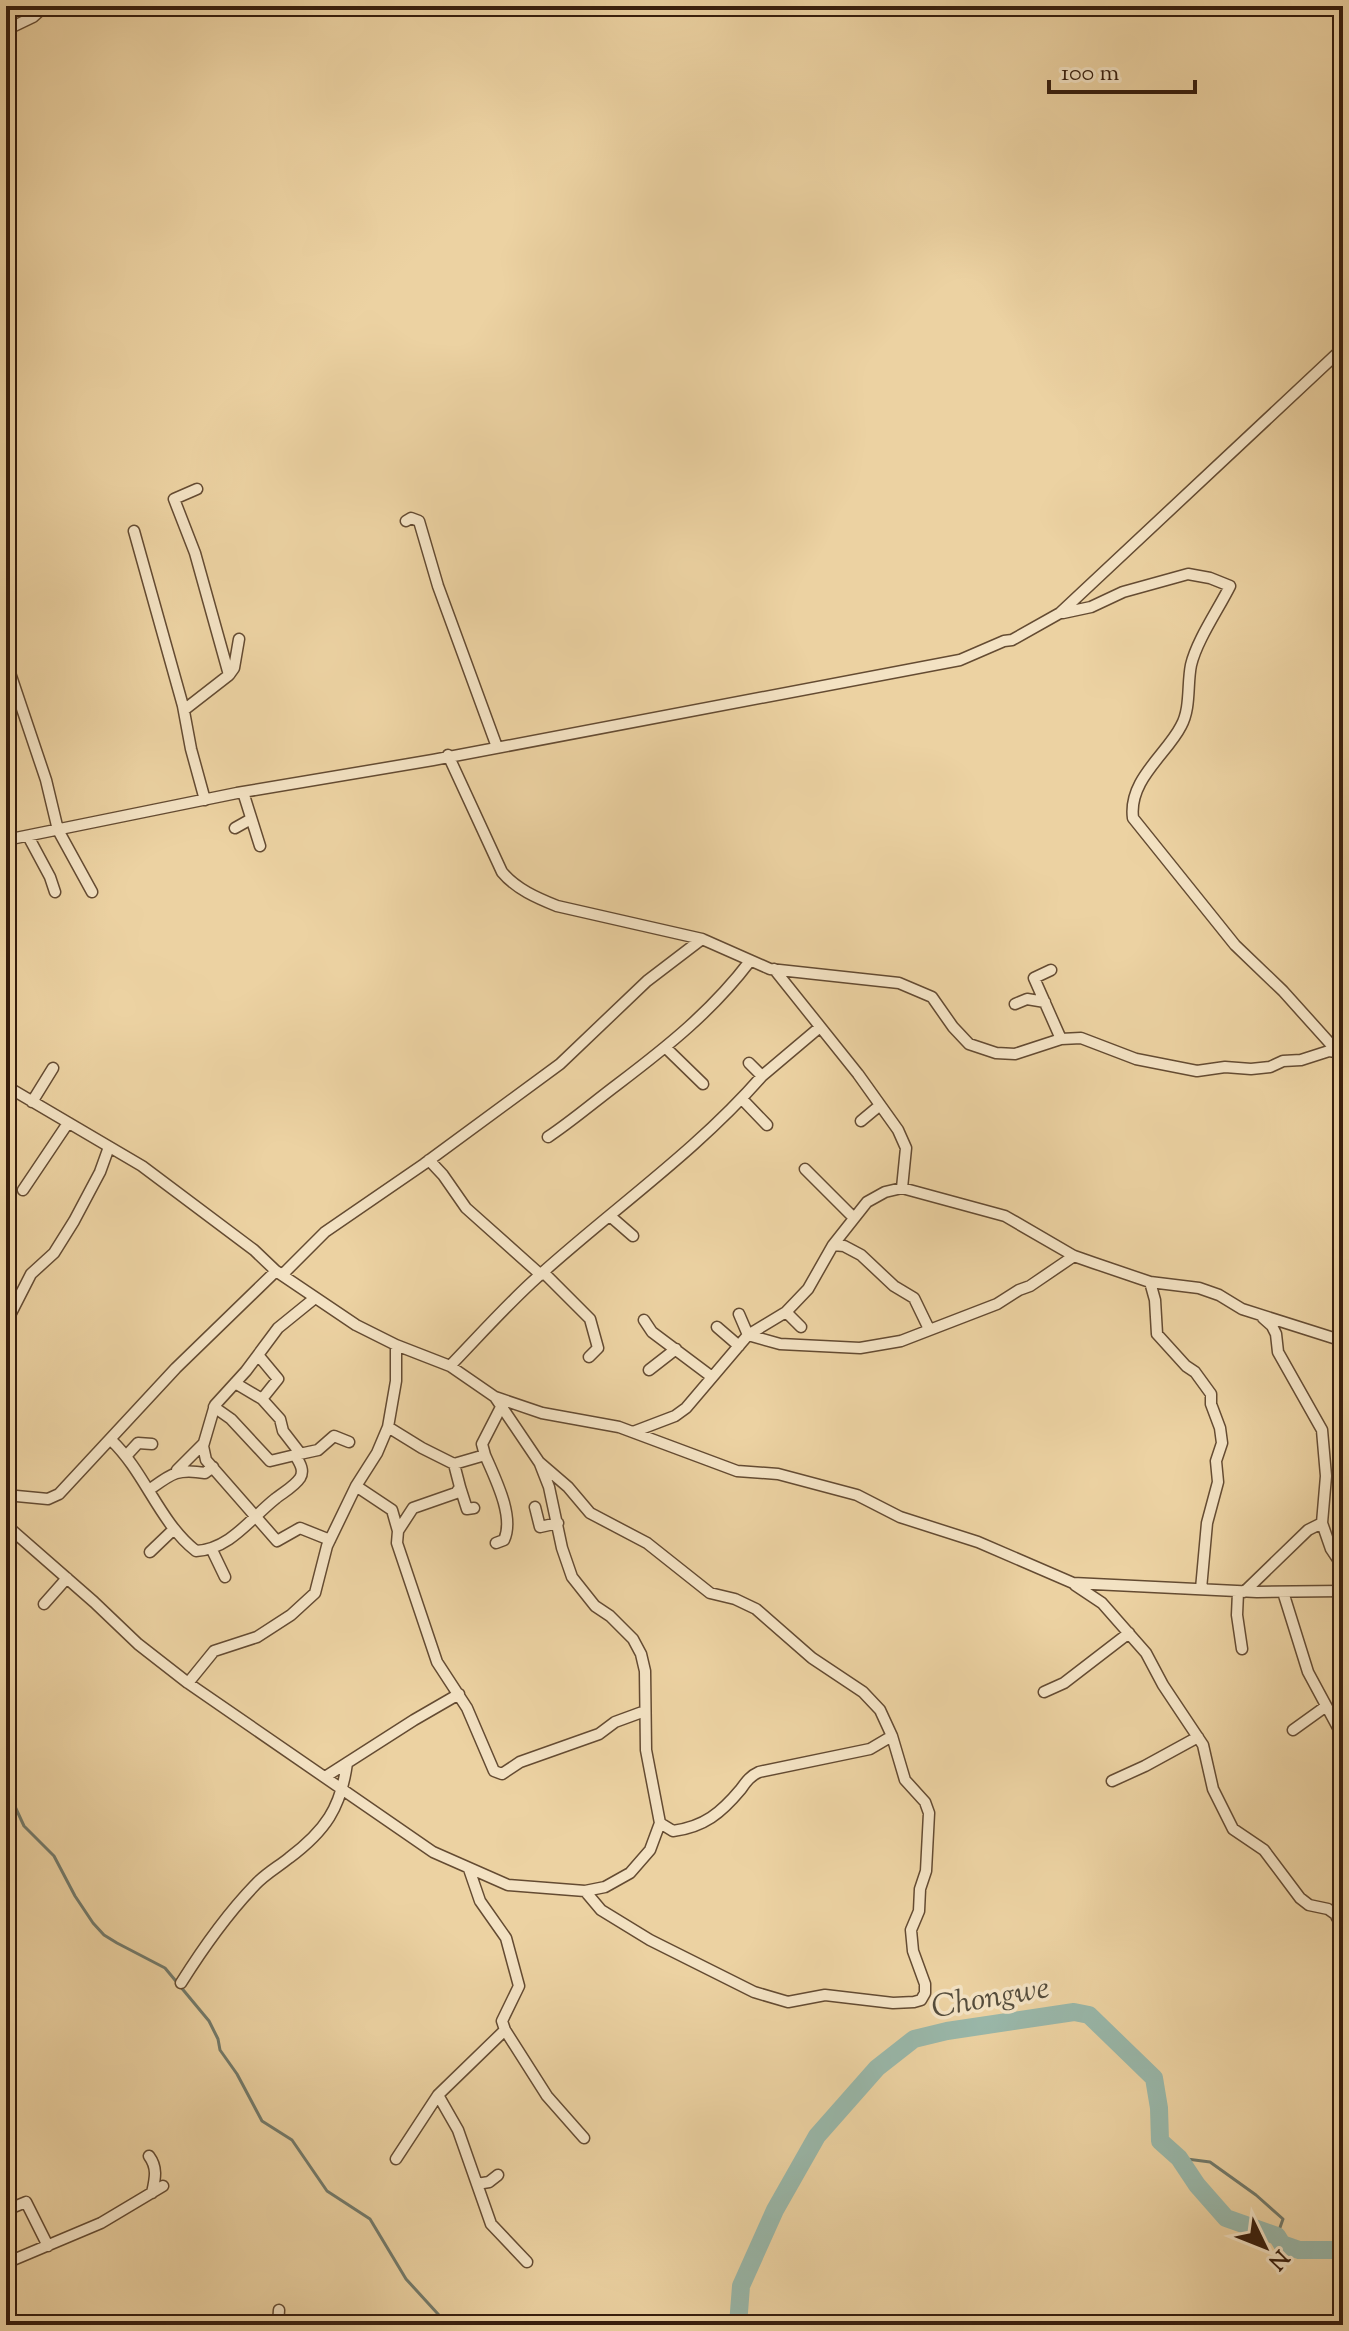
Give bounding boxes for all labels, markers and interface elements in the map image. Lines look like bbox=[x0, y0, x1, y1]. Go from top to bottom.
scale bar bbox=[1049, 44, 1195, 94]
text: 100 m bbox=[1061, 57, 1119, 91]
water label: Chongwe bbox=[928, 1966, 1053, 2032]
north arrow bbox=[1225, 2207, 1305, 2287]
text: N bbox=[1259, 2241, 1295, 2276]

